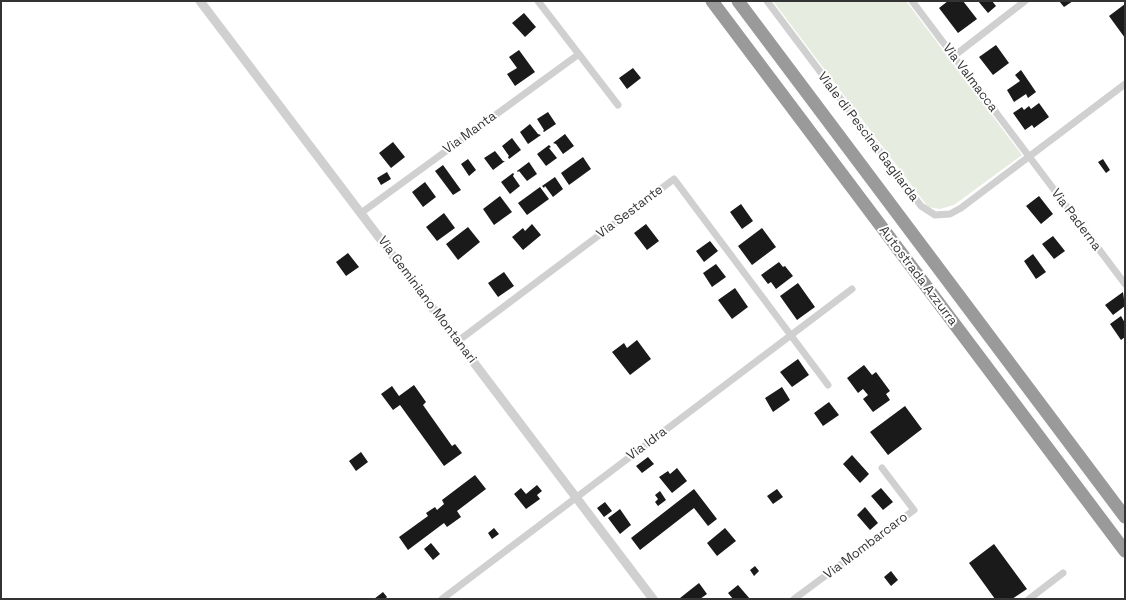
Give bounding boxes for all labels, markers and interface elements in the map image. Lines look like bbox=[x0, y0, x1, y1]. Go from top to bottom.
street label: Via Valmacca bbox=[939, 41, 1001, 115]
street label: Viale di Pescina Gagliarda bbox=[814, 69, 922, 205]
street label: Via Manta bbox=[440, 108, 500, 158]
street label: Via Sestante bbox=[594, 182, 666, 242]
street label: Via Paderna bbox=[1048, 186, 1104, 254]
street label: Autostrada Azzurra bbox=[876, 223, 960, 329]
street label: Via Geminiano Montanari bbox=[374, 234, 480, 366]
street label: Via Idra bbox=[624, 424, 670, 464]
street label: Via Mombarcaro bbox=[821, 509, 911, 583]

